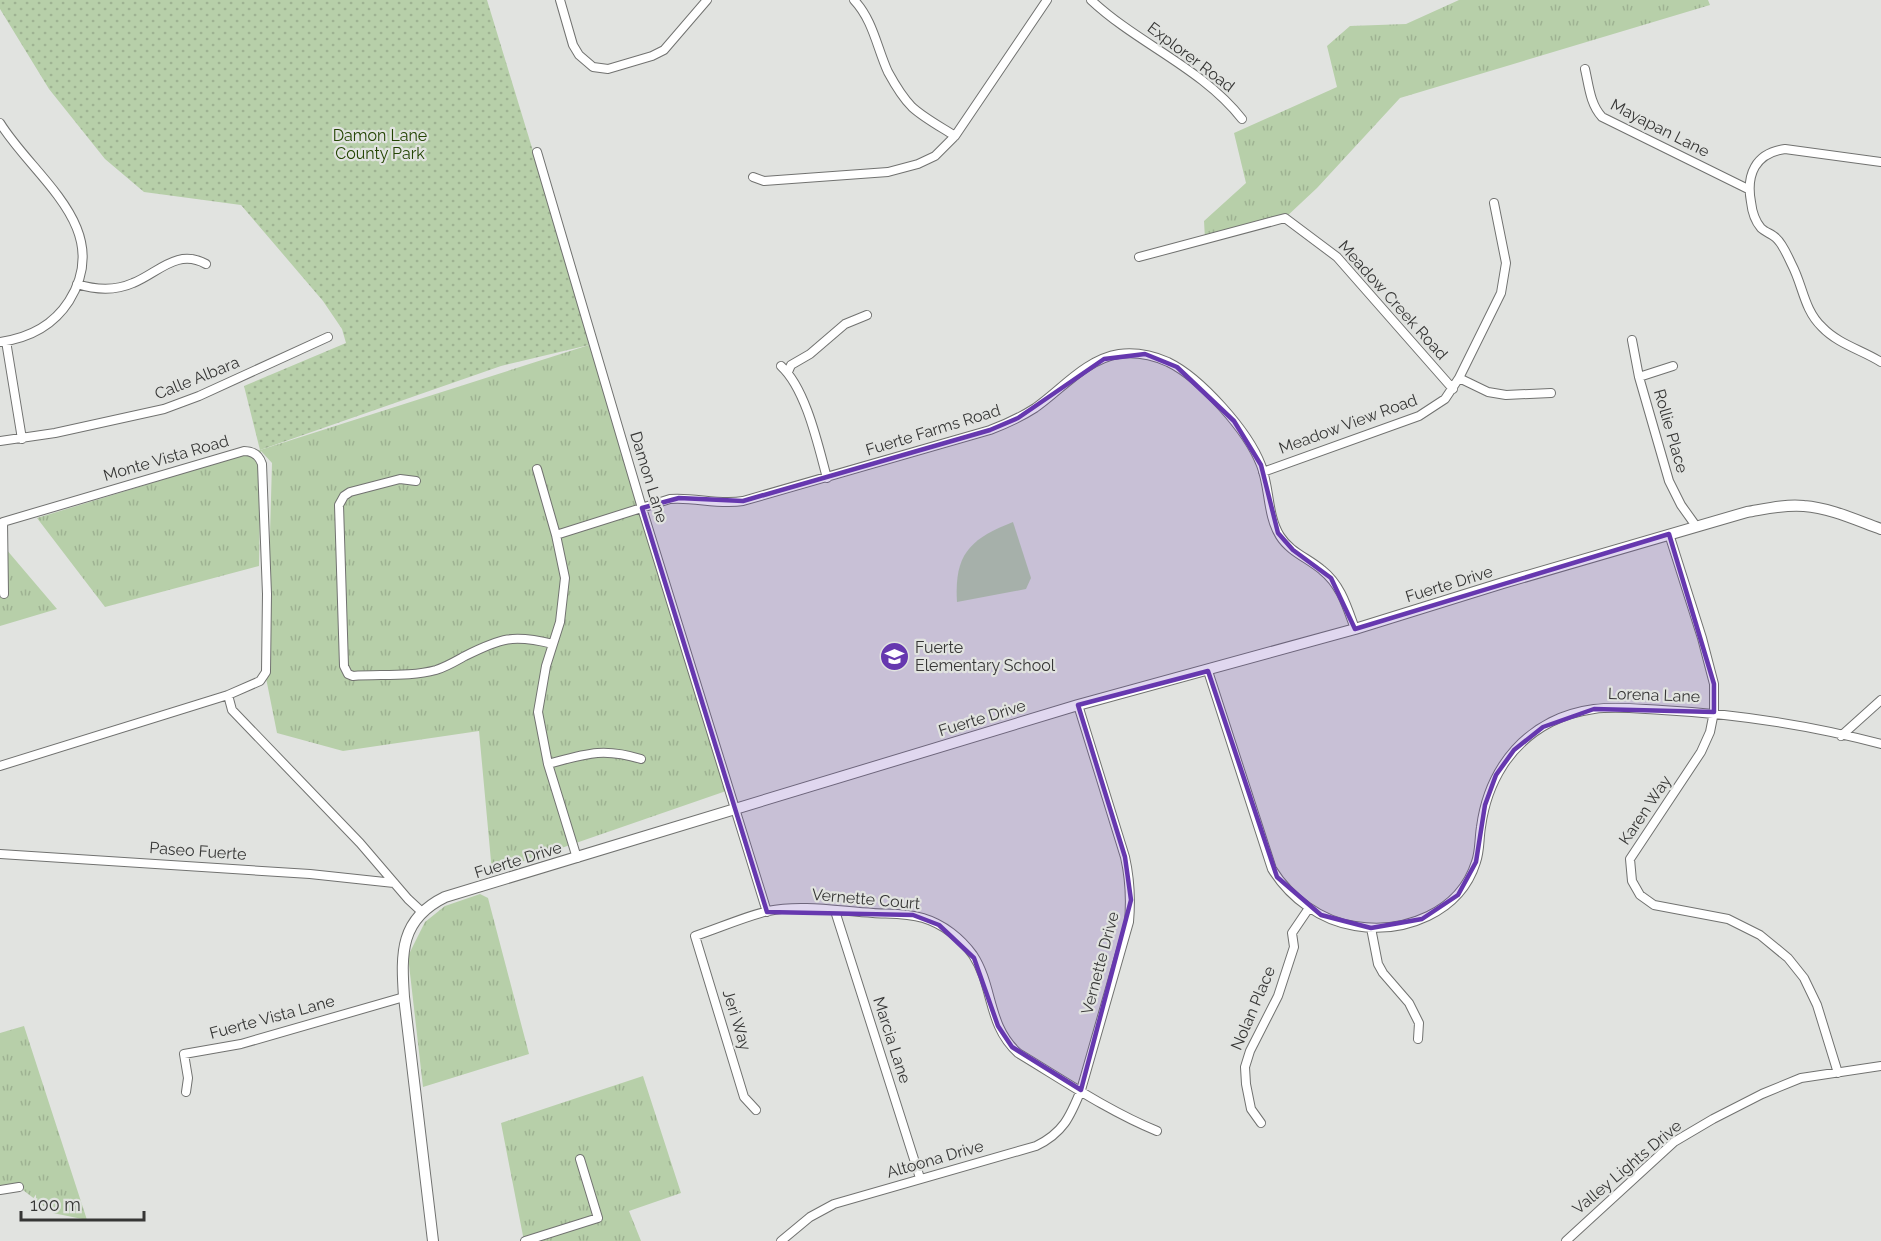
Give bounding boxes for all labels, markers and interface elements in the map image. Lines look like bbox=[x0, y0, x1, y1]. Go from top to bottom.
street label: Explorer Road bbox=[1144, 18, 1238, 96]
street label: Mayapan Lane bbox=[1607, 95, 1713, 161]
park label: Damon Lane County Park bbox=[333, 126, 427, 163]
street label: Meadow Creek Road bbox=[1334, 236, 1452, 364]
street label: Calle Albara bbox=[152, 352, 242, 404]
street label: Rollie Place bbox=[1650, 387, 1692, 475]
street label: Meadow View Road bbox=[1276, 390, 1420, 458]
street label: Fuerte Farms Road bbox=[863, 400, 1003, 460]
street label: Damon Lane bbox=[626, 429, 672, 525]
street label: Monte Vista Road bbox=[101, 431, 231, 485]
street label: Fuerte Drive bbox=[1403, 562, 1495, 606]
place label: Fuerte Elementary School bbox=[915, 638, 1056, 675]
school or university icon: Fuerte Elementary School bbox=[878, 640, 910, 672]
street label: Lorena Lane bbox=[1608, 684, 1700, 706]
street label: Fuerte Drive bbox=[936, 696, 1028, 740]
street label: Karen Way bbox=[1615, 771, 1675, 848]
street label: Paseo Fuerte bbox=[149, 838, 247, 864]
street label: Fuerte Drive bbox=[472, 838, 564, 882]
street label: Vernette Court bbox=[811, 885, 921, 913]
street label: Vernette Drive bbox=[1077, 909, 1123, 1017]
street label: Nolan Place bbox=[1227, 963, 1279, 1053]
street label: Jeri Way bbox=[719, 987, 755, 1053]
street label: Fuerte Vista Lane bbox=[207, 991, 337, 1043]
street label: Marcia Lane bbox=[869, 994, 915, 1086]
street label: Valley Lights Drive bbox=[1569, 1116, 1685, 1218]
street label: Altoona Drive bbox=[884, 1136, 986, 1182]
scale bar bbox=[21, 1184, 144, 1222]
text: 100 m bbox=[30, 1194, 81, 1215]

